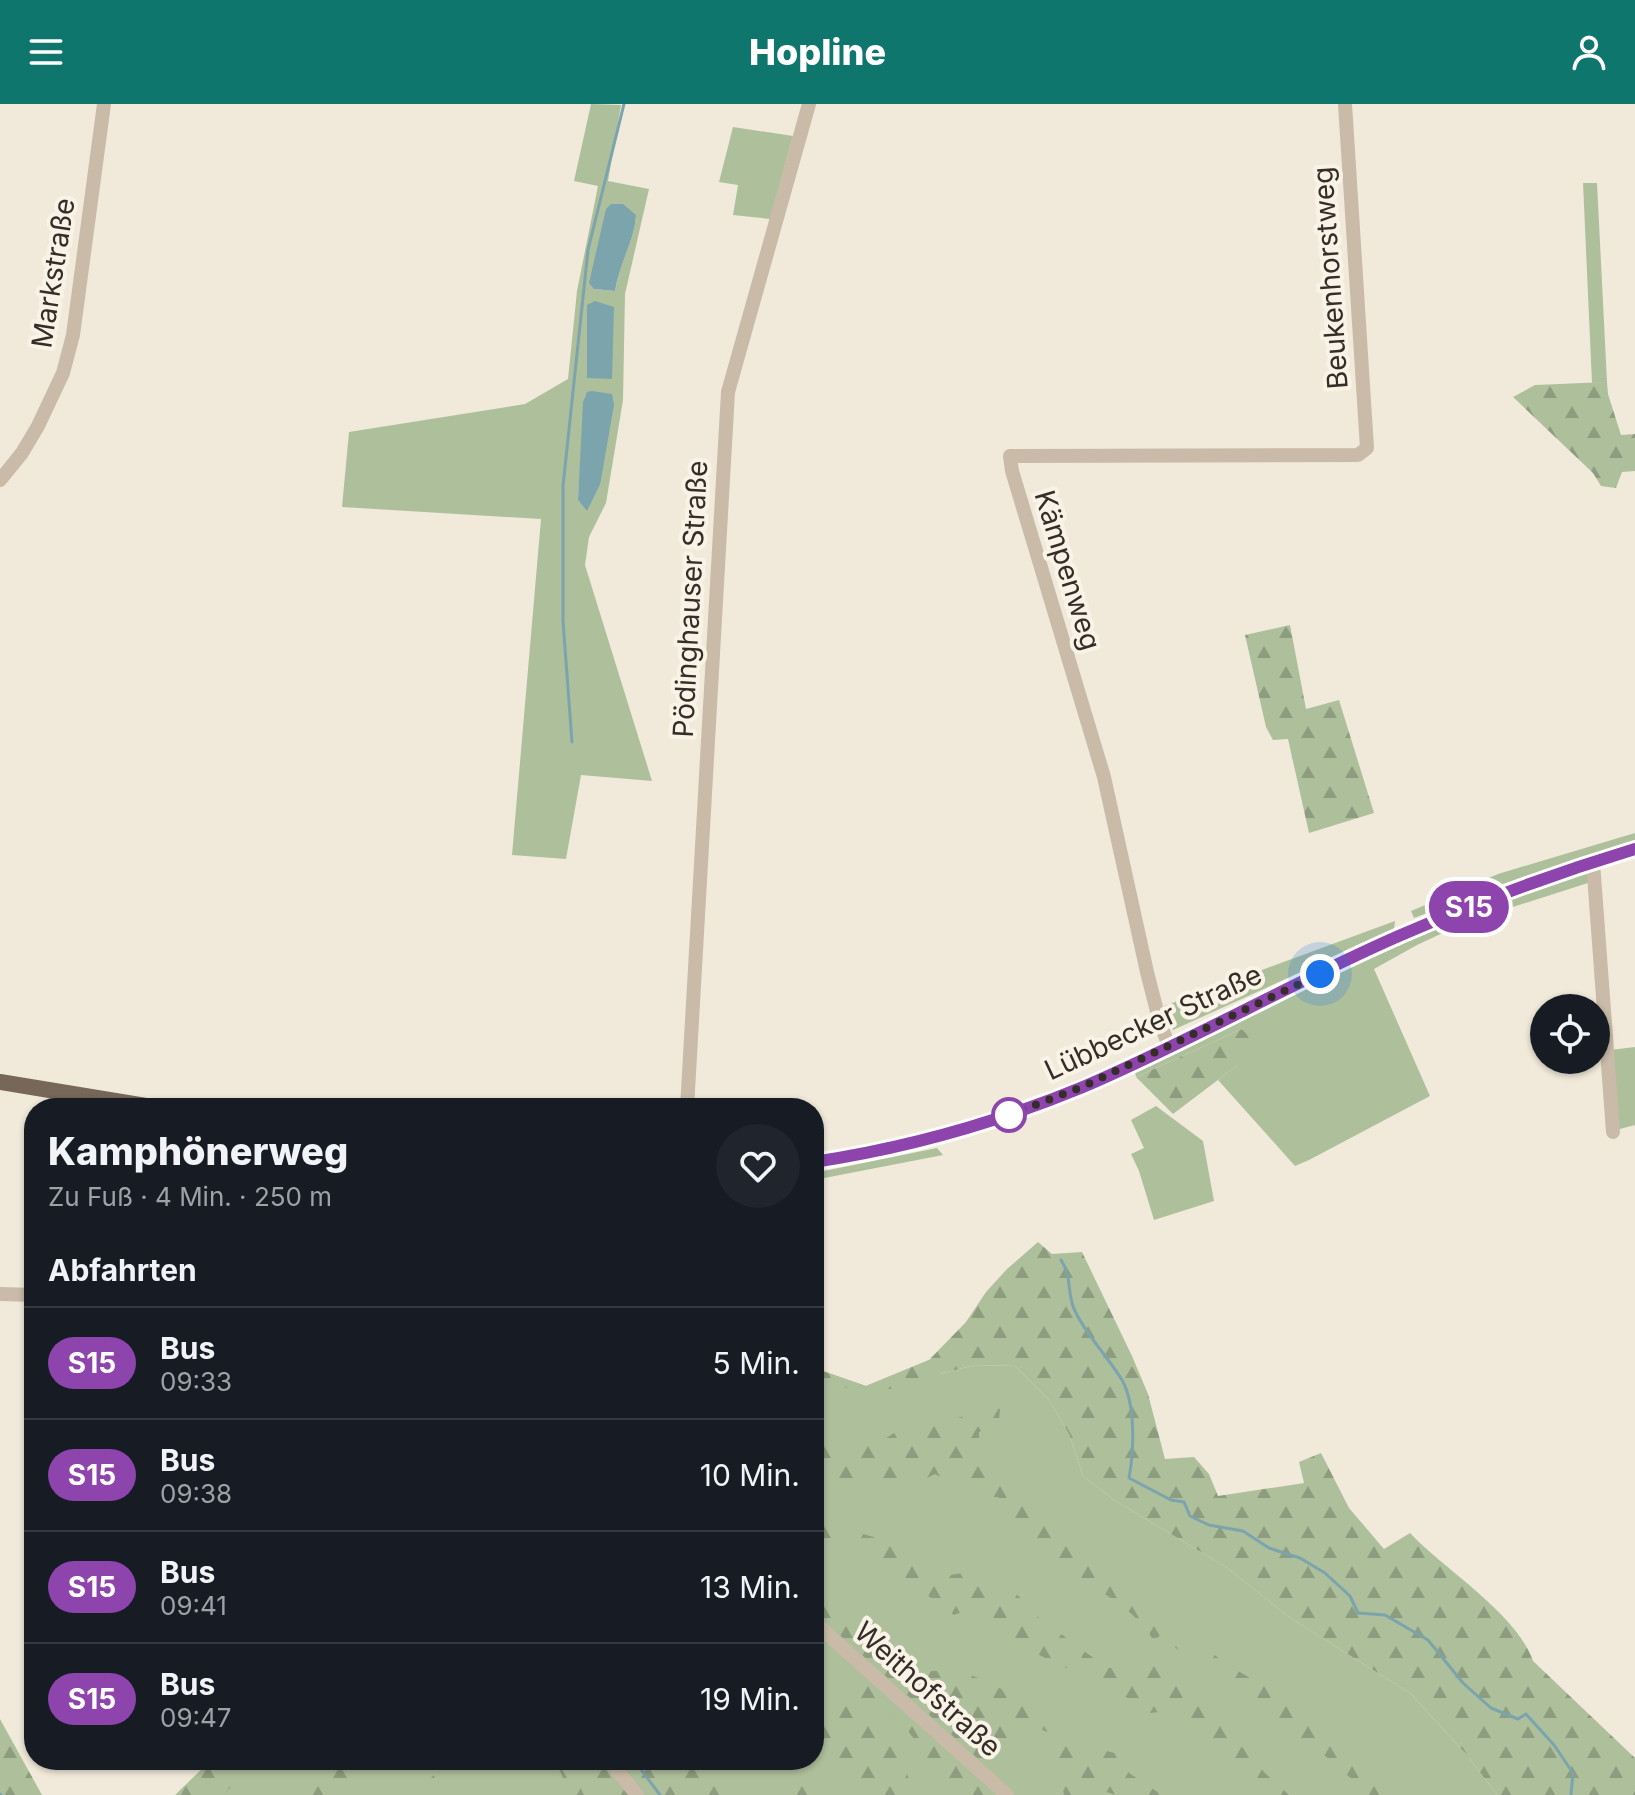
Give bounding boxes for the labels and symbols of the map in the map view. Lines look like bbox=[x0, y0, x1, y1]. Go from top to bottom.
street label: Beukenhorstweg bbox=[1305, 166, 1355, 390]
street label: Markstraße bbox=[24, 196, 82, 350]
street label: Pödinghauser Straße bbox=[666, 460, 714, 738]
street label: Kämpenweg bbox=[1028, 486, 1108, 654]
line badge: S15 bbox=[1423, 881, 1515, 933]
your location bbox=[1300, 954, 1340, 994]
street label: Lübbecker Straße bbox=[1039, 957, 1267, 1087]
unlabelled marker bbox=[992, 1098, 1026, 1132]
street label: Weithofstraße bbox=[848, 1614, 1008, 1764]

